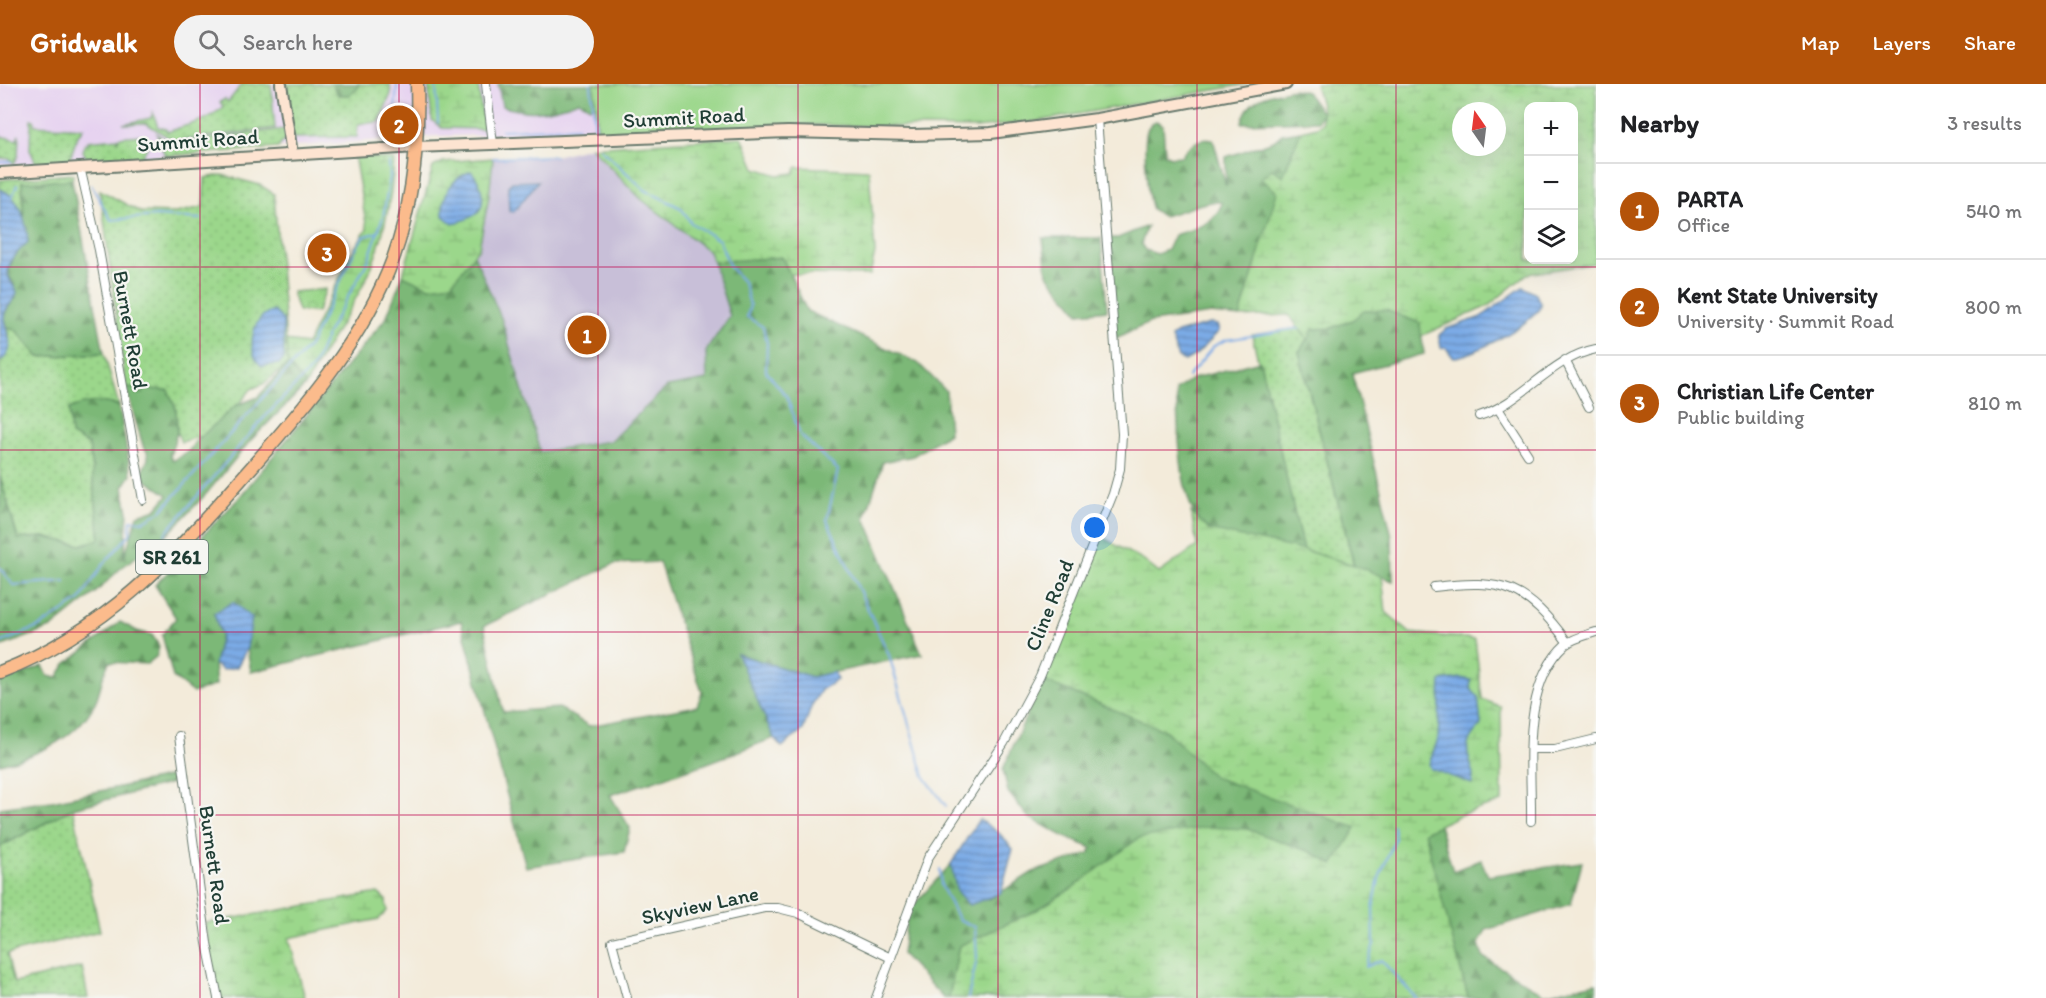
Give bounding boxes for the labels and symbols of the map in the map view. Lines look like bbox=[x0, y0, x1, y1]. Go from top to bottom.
street label: Summit Road bbox=[622, 101, 746, 133]
pin: 2 bbox=[380, 102, 418, 147]
north arrow bbox=[1452, 102, 1506, 156]
street label: Summit Road bbox=[136, 123, 260, 157]
pin: 3 bbox=[308, 230, 346, 276]
street label: Burnett Road bbox=[108, 269, 154, 392]
pin: 1 bbox=[568, 312, 606, 358]
your location bbox=[1080, 513, 1109, 542]
road number: SR 261 bbox=[136, 540, 208, 574]
street label: Cline Road bbox=[1019, 555, 1079, 655]
street label: Burnett Road bbox=[194, 804, 236, 927]
street label: Skyview Lane bbox=[639, 880, 761, 930]

